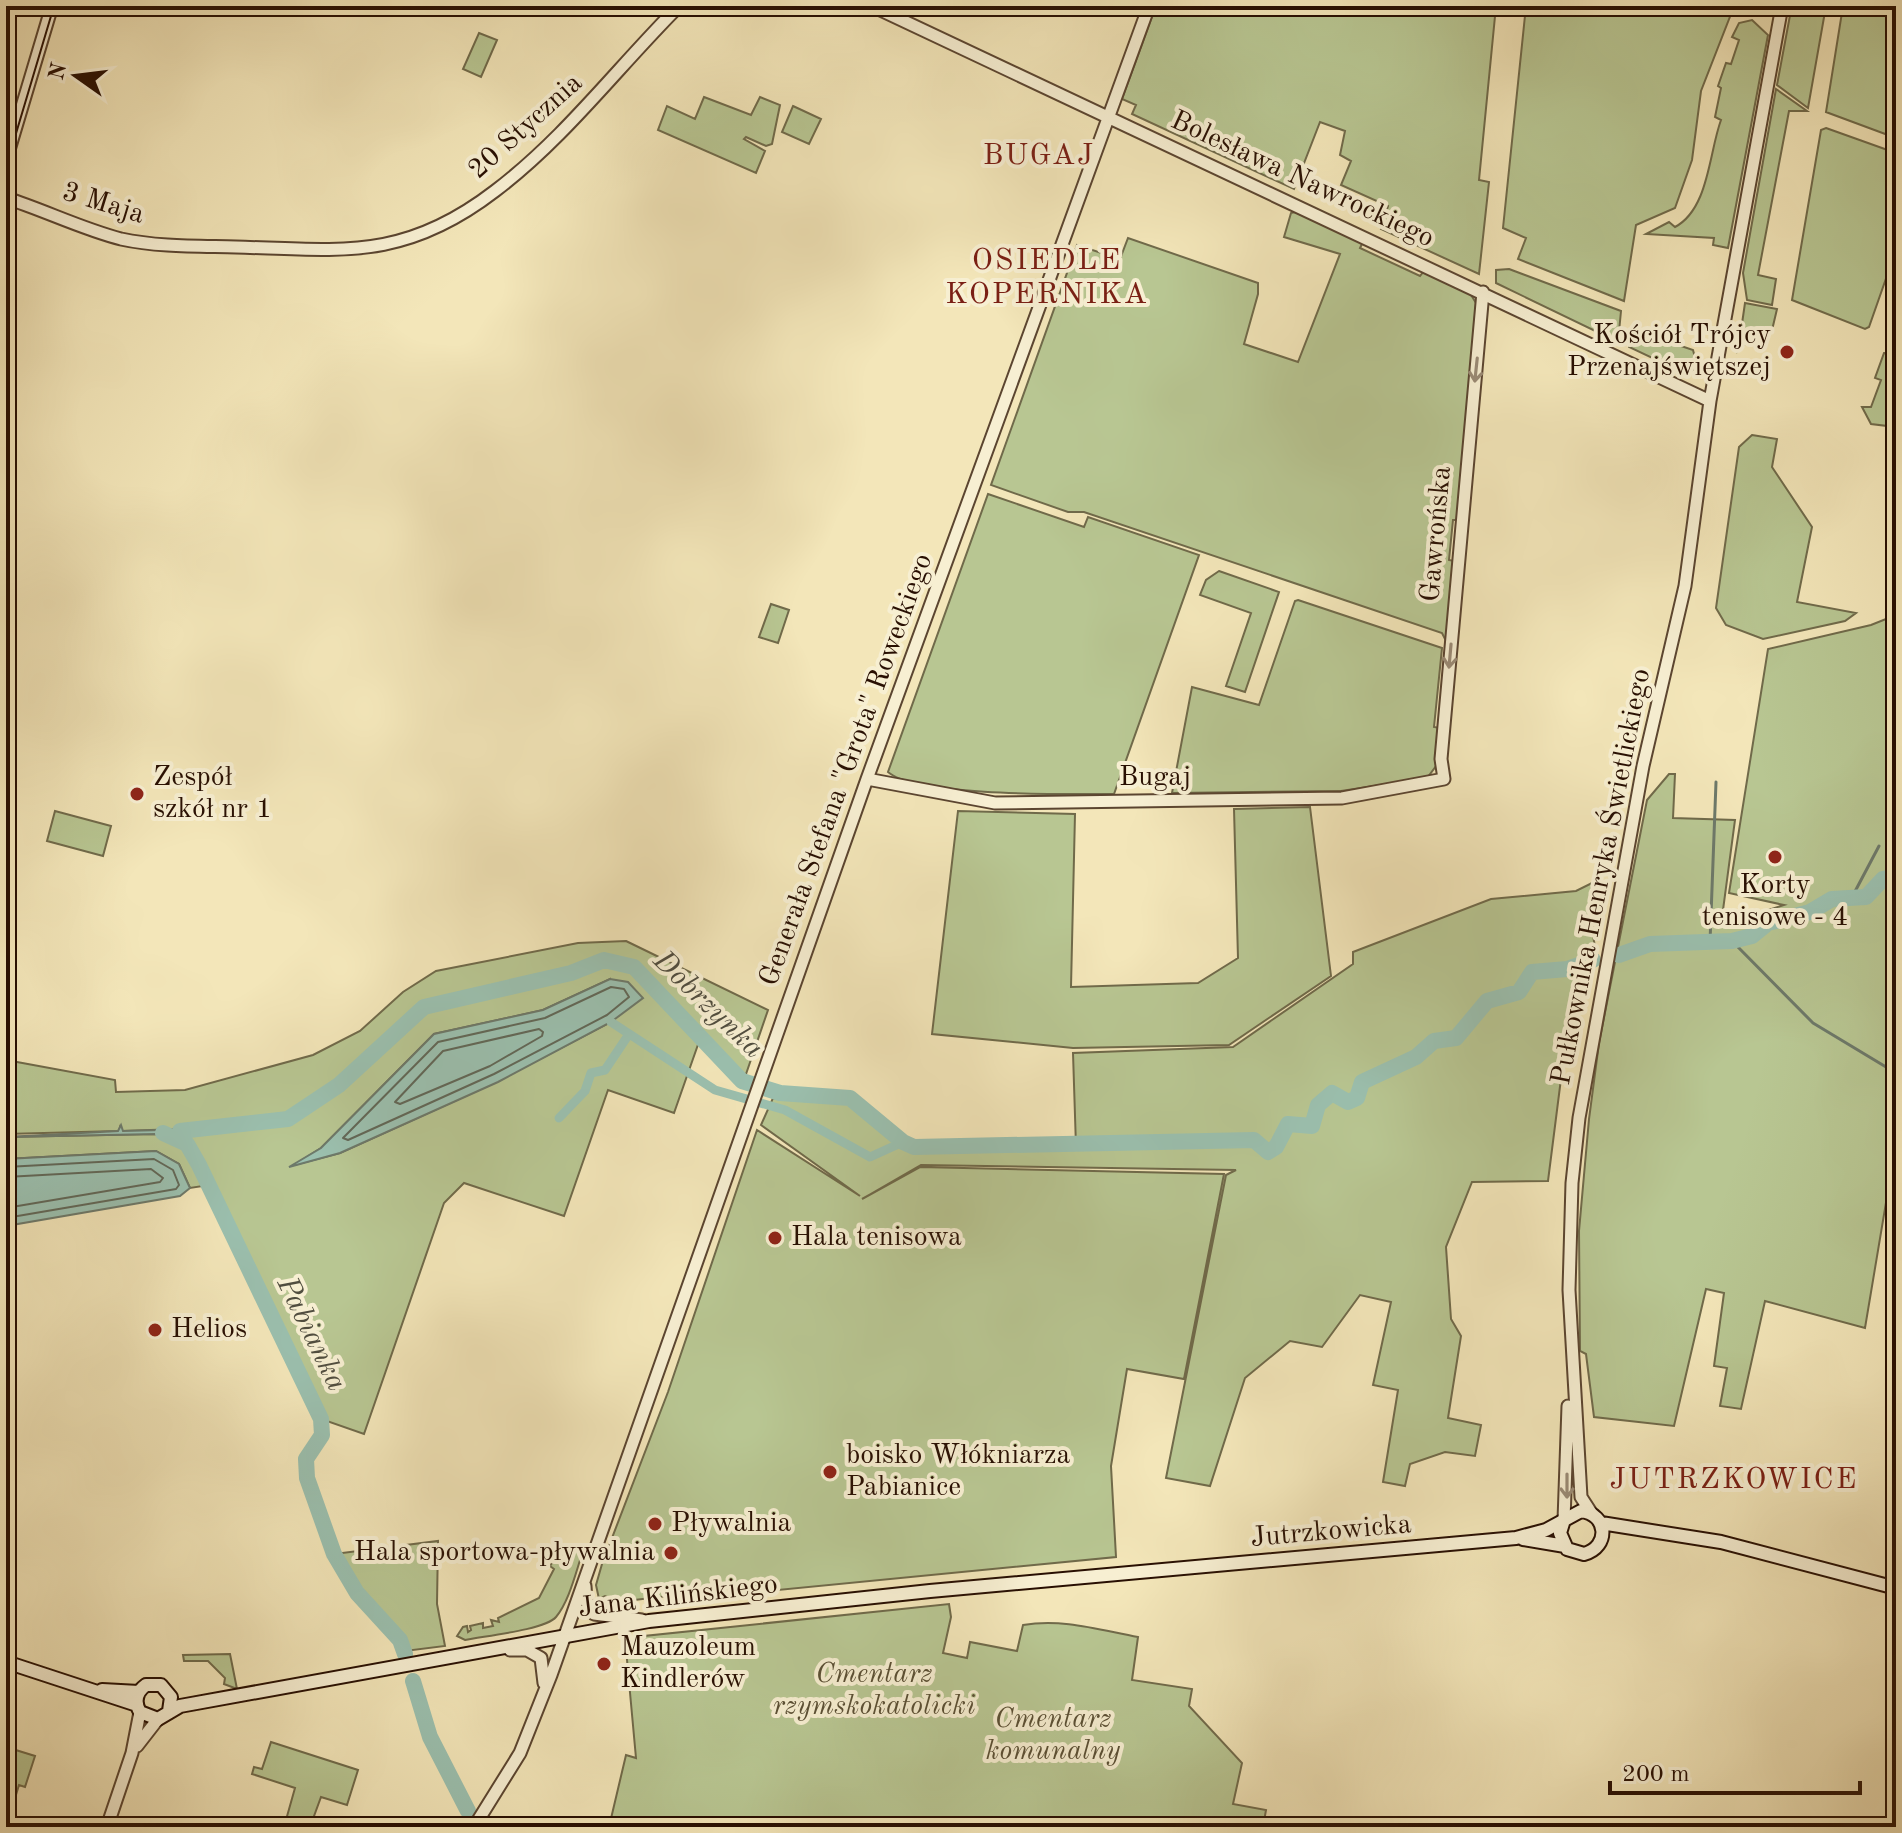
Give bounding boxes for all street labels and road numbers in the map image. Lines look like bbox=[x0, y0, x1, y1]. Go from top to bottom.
street label: 20 Stycznia bbox=[464, 69, 588, 185]
street label: Bolesława Nawrockiego bbox=[1166, 107, 1438, 253]
street label: 3 Maja bbox=[59, 178, 147, 230]
street label: Gawrońska bbox=[1417, 465, 1457, 603]
street label: Generała Stefana "Grota" Roweckiego bbox=[756, 550, 938, 990]
street label: Pułkownika Henryka Świetlickiego bbox=[1543, 665, 1656, 1088]
street label: Bugaj bbox=[1119, 764, 1191, 792]
street label: Jutrzkowicka bbox=[1249, 1511, 1413, 1553]
street label: Jana Kilińskiego bbox=[577, 1571, 779, 1623]

